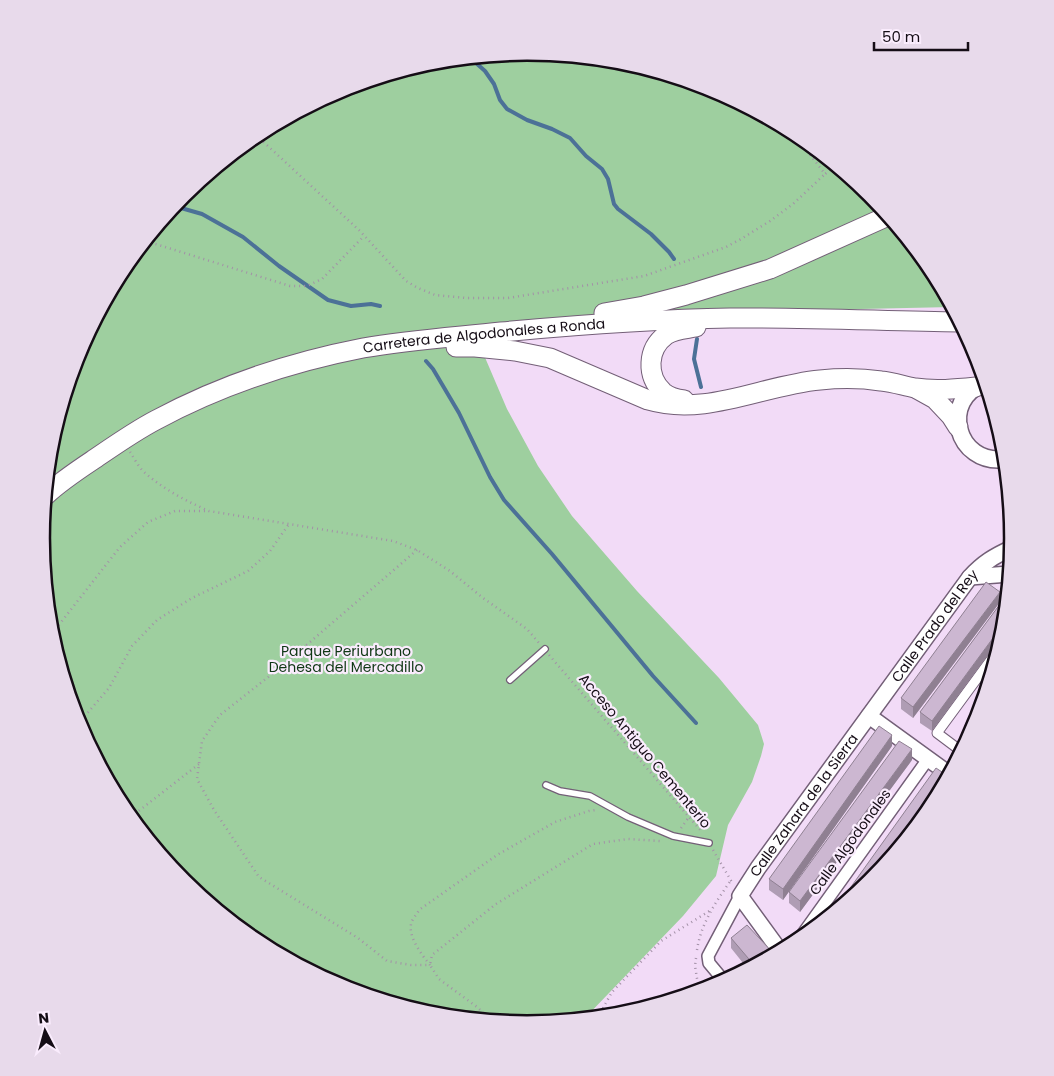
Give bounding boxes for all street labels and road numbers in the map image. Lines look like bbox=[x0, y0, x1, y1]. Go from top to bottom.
street label: Carretera de Algodonales a Ronda bbox=[361, 313, 606, 358]
street label: Calle Prado del Rey bbox=[887, 565, 982, 686]
street label: Acceso Antiguo Cementerio bbox=[574, 669, 716, 833]
street label: Calle Zahara de la Sierra bbox=[745, 730, 863, 881]
street label: Calle Algodonales bbox=[805, 785, 895, 899]

